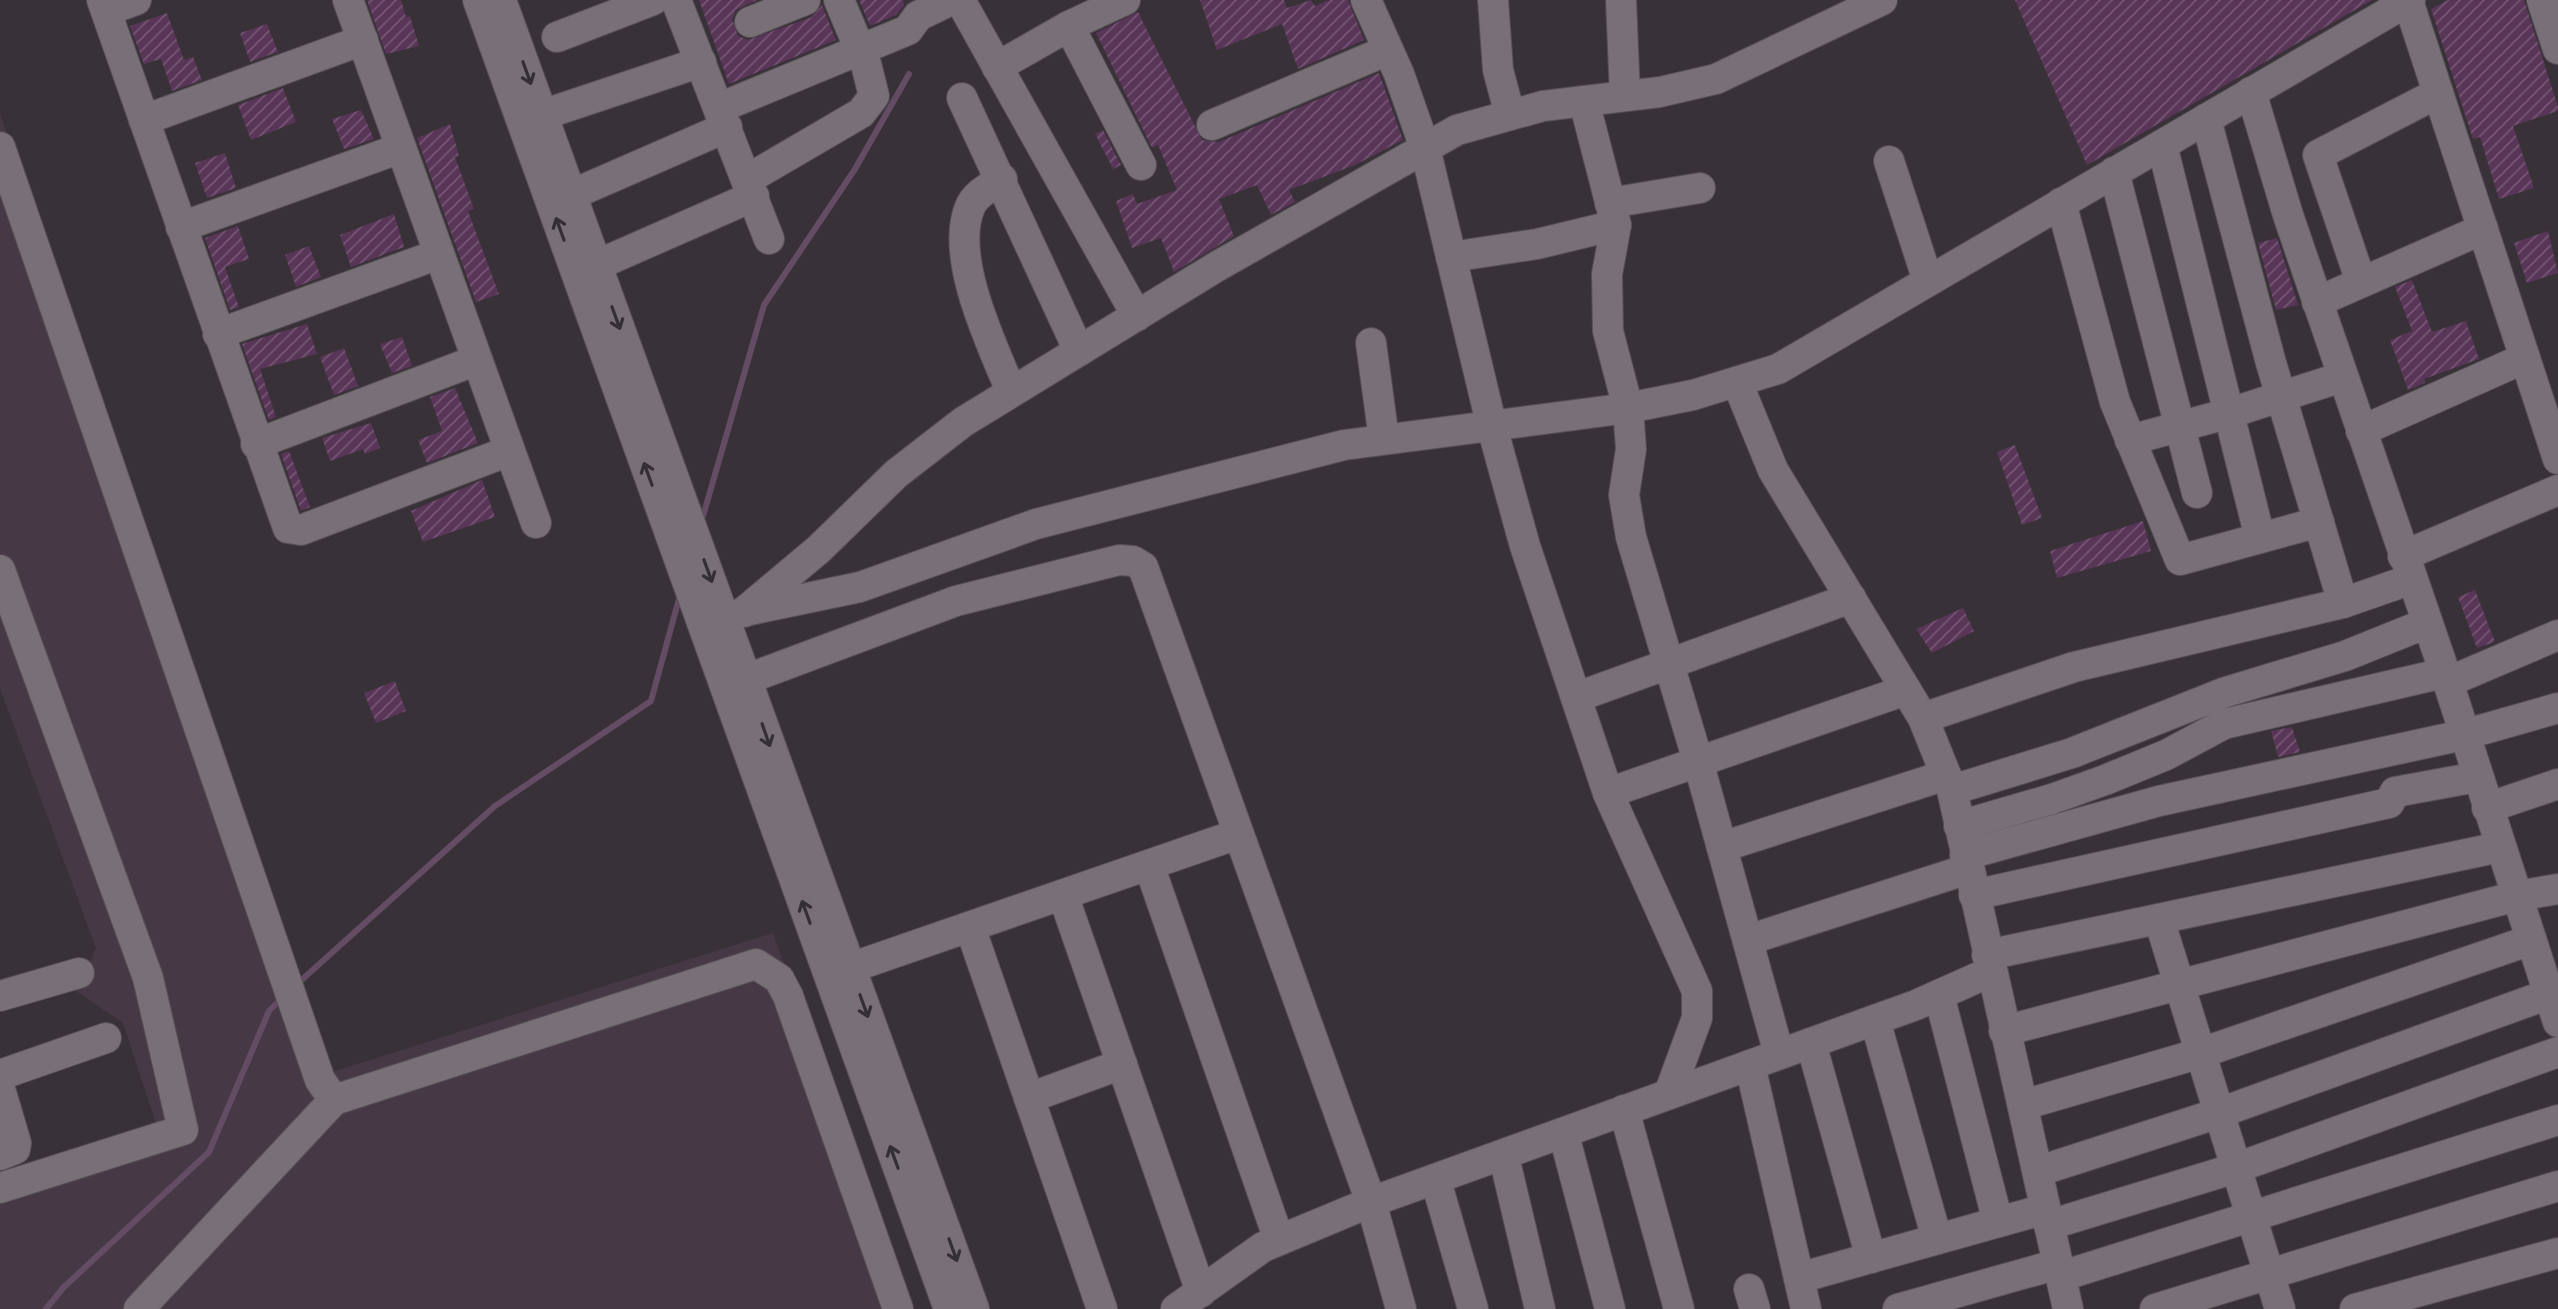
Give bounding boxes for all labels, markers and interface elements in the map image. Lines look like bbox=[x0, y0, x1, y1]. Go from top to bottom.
one-way arrow bbox=[521, 61, 536, 86]
one-way arrow bbox=[552, 217, 566, 242]
one-way arrow bbox=[609, 305, 624, 330]
one-way arrow bbox=[640, 462, 654, 487]
one-way arrow bbox=[702, 558, 716, 583]
one-way arrow bbox=[760, 722, 775, 747]
one-way arrow bbox=[798, 900, 813, 925]
one-way arrow bbox=[858, 993, 872, 1018]
one-way arrow bbox=[885, 1144, 900, 1169]
one-way arrow bbox=[946, 1237, 961, 1262]

